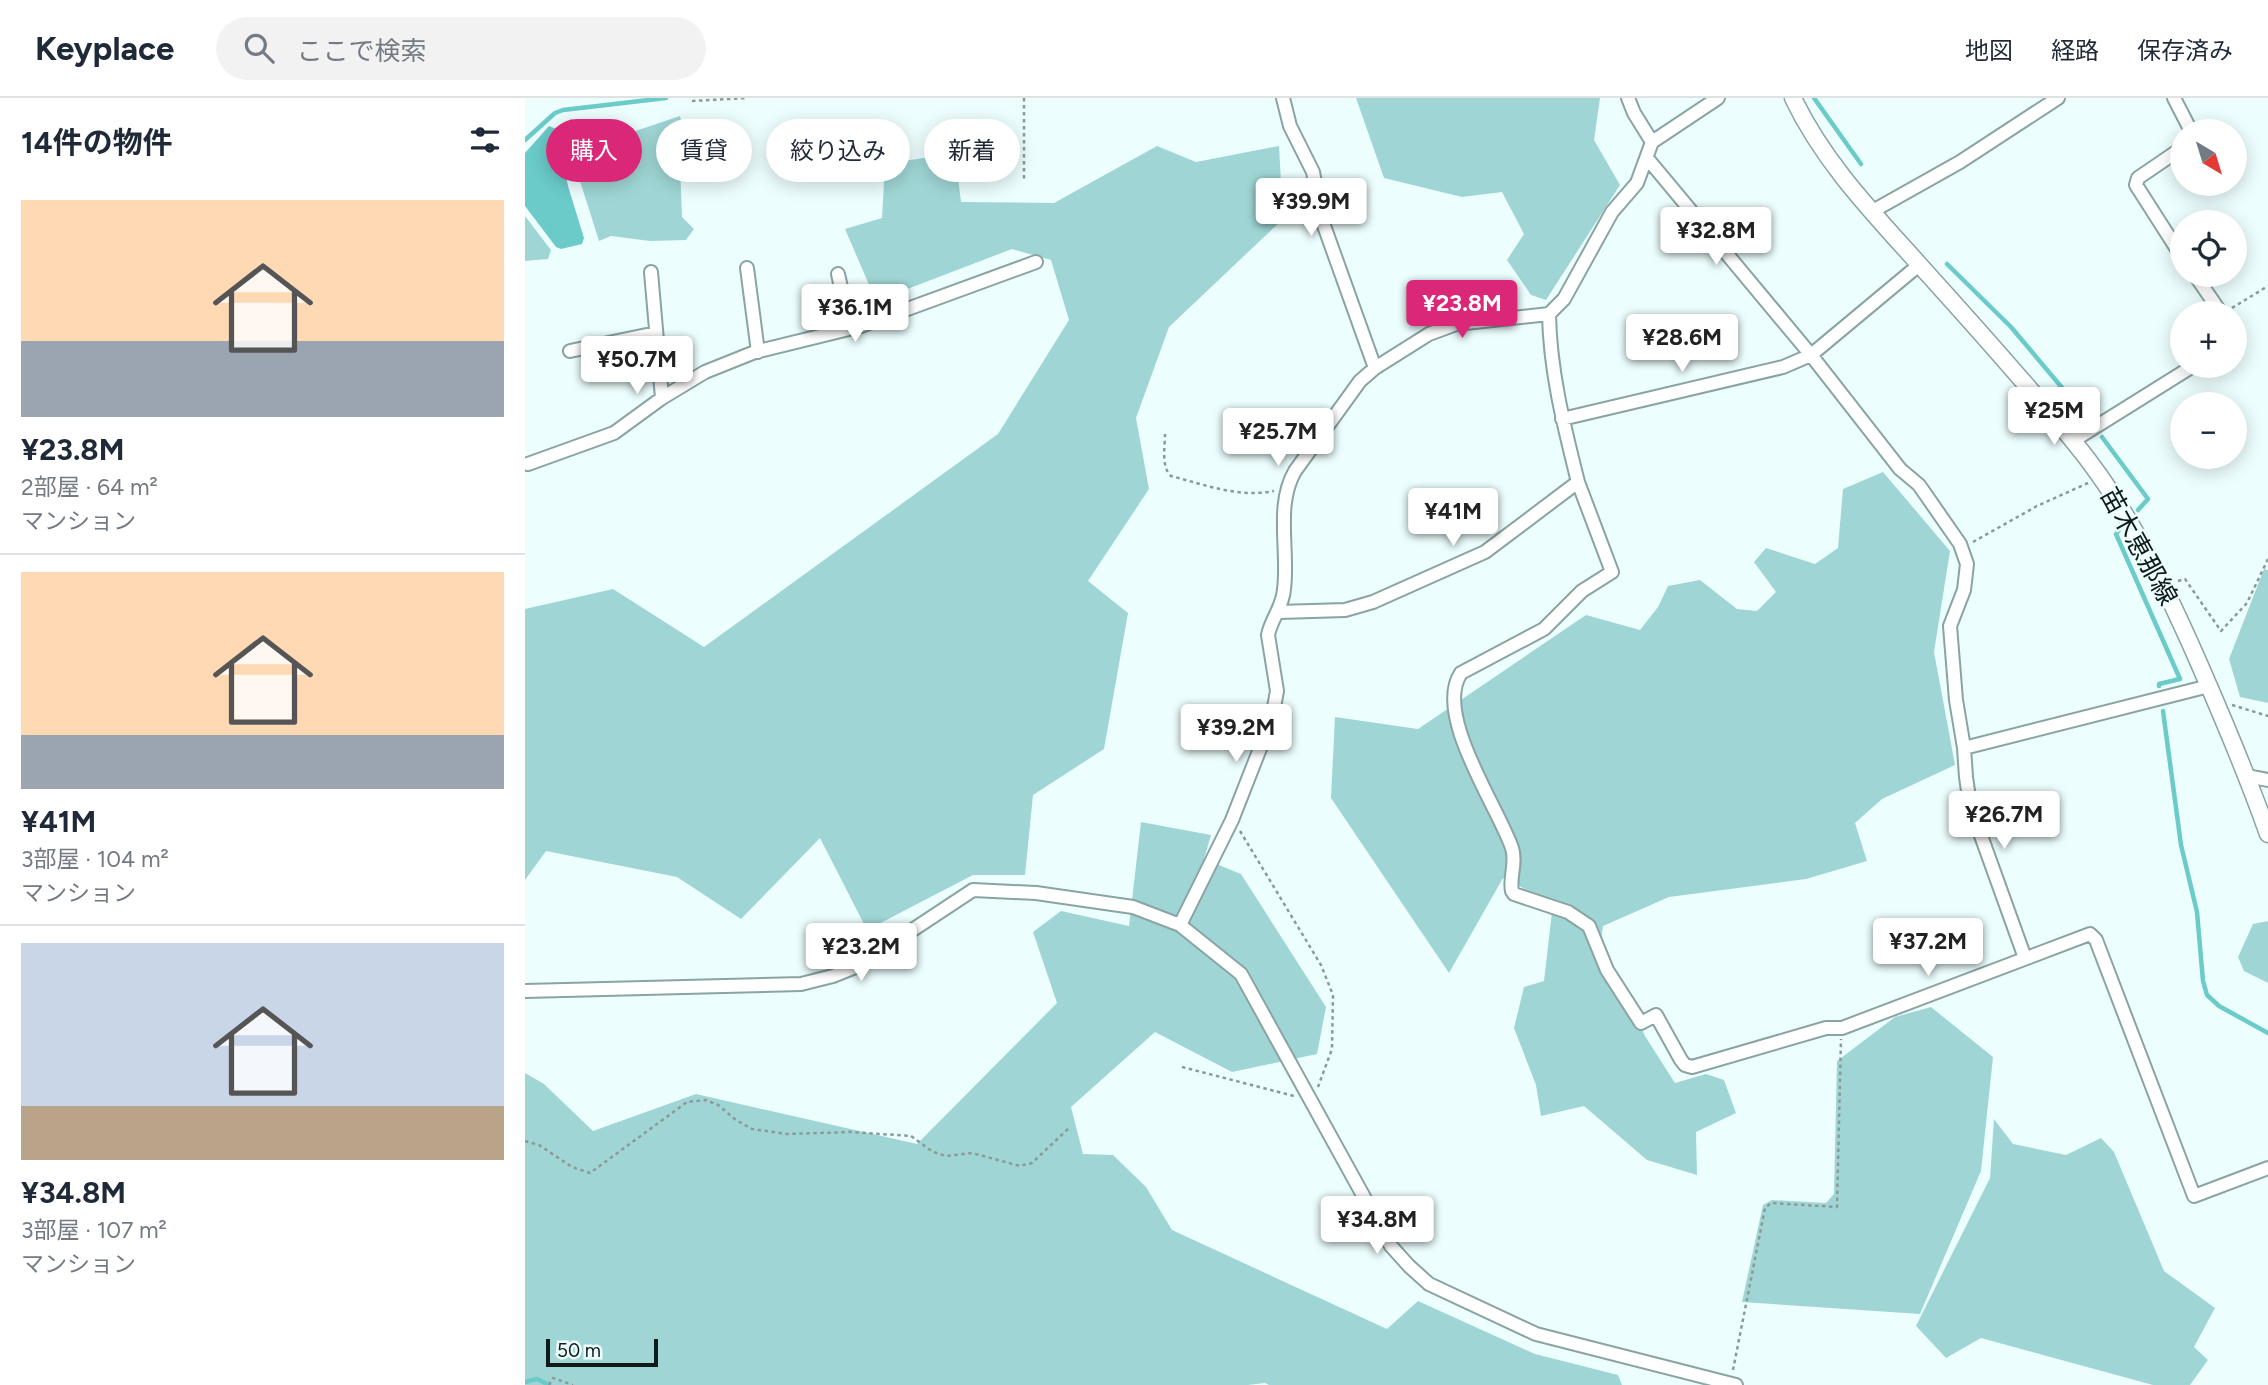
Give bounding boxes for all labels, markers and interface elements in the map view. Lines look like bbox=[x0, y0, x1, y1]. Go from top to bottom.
search box bbox=[216, 17, 706, 80]
text: Keyplace bbox=[35, 29, 174, 68]
icon: search bbox=[240, 29, 278, 67]
text: ここで検索 bbox=[296, 35, 426, 67]
text: 地図 bbox=[1965, 36, 2013, 65]
text: 経路 bbox=[2051, 36, 2099, 65]
text: 保存済み bbox=[2137, 36, 2233, 65]
chip: 購入 bbox=[546, 119, 642, 182]
chip: 賃貸 bbox=[656, 119, 752, 182]
chip: 絞り込み bbox=[766, 119, 910, 182]
chip: 新着 bbox=[924, 119, 1020, 182]
north arrow bbox=[2170, 119, 2247, 196]
map controls bbox=[2170, 119, 2247, 469]
icon: filters bbox=[466, 121, 504, 159]
text: 14件の物件 bbox=[21, 124, 173, 161]
pin: ¥39.9M bbox=[1254, 178, 1368, 238]
text: ¥39.9M bbox=[1272, 187, 1350, 215]
pin: ¥32.8M bbox=[1659, 208, 1773, 267]
button: locate bbox=[2170, 210, 2247, 287]
text: ¥32.8M bbox=[1676, 216, 1756, 244]
icon: home bbox=[200, 245, 326, 371]
pin: ¥23.8M bbox=[1405, 280, 1519, 340]
pin: ¥36.1M bbox=[798, 285, 912, 344]
text: ¥23.8M bbox=[1422, 289, 1502, 317]
text: ¥36.1M bbox=[818, 293, 892, 321]
button: + bbox=[2170, 301, 2247, 378]
pin: ¥28.6M bbox=[1625, 314, 1739, 374]
text: ¥28.6M bbox=[1642, 323, 1722, 351]
pin: ¥50.7M bbox=[580, 336, 694, 396]
text: ¥50.7M bbox=[597, 345, 677, 373]
pin: ¥25M bbox=[2013, 388, 2095, 447]
button: − bbox=[2170, 392, 2247, 469]
text: ¥25M bbox=[2024, 396, 2084, 424]
pin: ¥25.7M bbox=[1221, 408, 1335, 468]
text: ¥25.7M bbox=[1239, 417, 1317, 445]
text: ¥23.8M bbox=[21, 431, 124, 468]
text: 2部屋 · 64 m² bbox=[21, 473, 158, 501]
street label: 苗木恵那線 bbox=[2093, 481, 2185, 611]
pin: ¥41M bbox=[1412, 489, 1494, 548]
text: ¥41M bbox=[1424, 497, 1482, 525]
text: マンション bbox=[21, 507, 136, 535]
icon: home bbox=[200, 617, 326, 743]
pin: ¥39.2M bbox=[1179, 704, 1293, 764]
text: ¥39.2M bbox=[1197, 713, 1275, 741]
pin: ¥26.7M bbox=[1947, 792, 2061, 851]
text: ¥26.7M bbox=[1965, 800, 2043, 828]
text: ¥41M bbox=[21, 803, 96, 840]
text: 3部屋 · 104 m² bbox=[21, 845, 169, 873]
text: マンション bbox=[21, 879, 136, 907]
pin: ¥37.2M bbox=[1871, 918, 1985, 978]
pin: ¥23.2M bbox=[804, 924, 918, 983]
text: ¥37.2M bbox=[1889, 927, 1967, 955]
text: ¥23.2M bbox=[822, 932, 900, 960]
icon: home bbox=[200, 988, 326, 1114]
text: ¥34.8M bbox=[21, 1174, 126, 1211]
pin: ¥34.8M bbox=[1320, 1196, 1434, 1256]
text: ¥34.8M bbox=[1337, 1205, 1417, 1233]
text: 3部屋 · 107 m² bbox=[21, 1216, 167, 1244]
text: マンション bbox=[21, 1250, 136, 1278]
scale bar bbox=[546, 1336, 658, 1368]
text: 50 m bbox=[557, 1339, 601, 1362]

